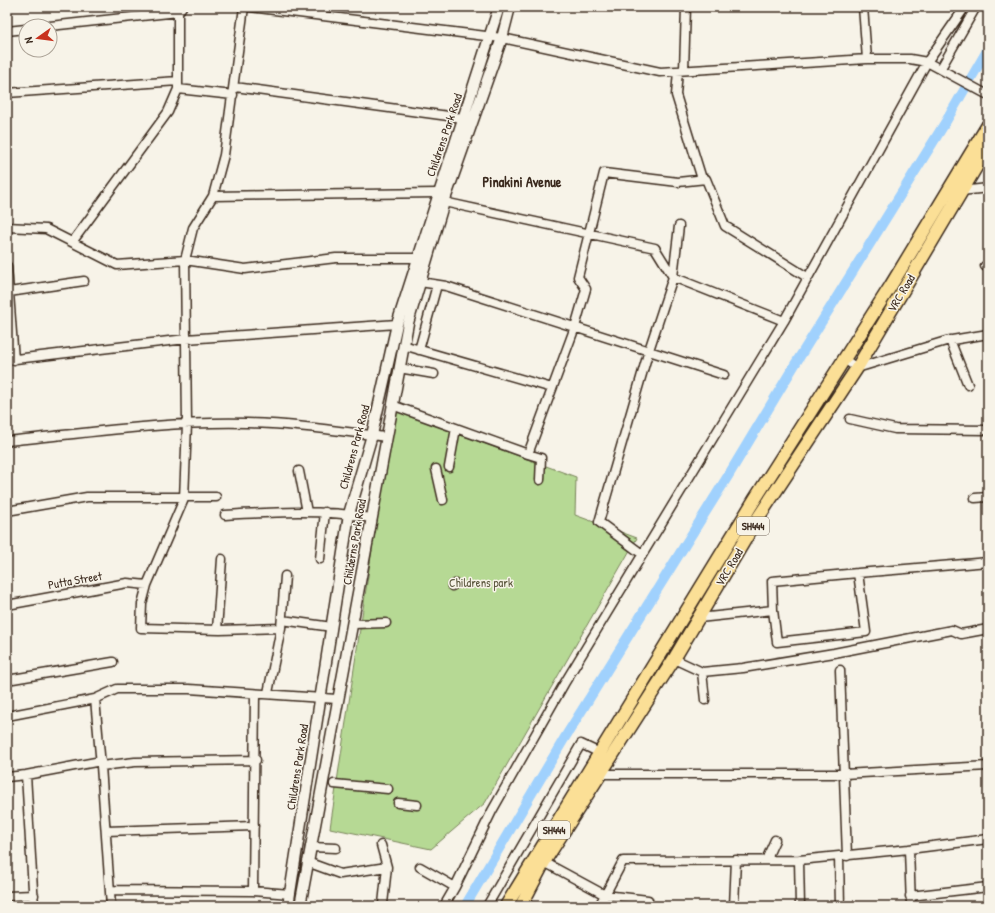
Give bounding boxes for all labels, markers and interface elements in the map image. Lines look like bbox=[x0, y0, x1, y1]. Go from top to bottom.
north arrow bbox=[18, 18, 58, 58]
text: N bbox=[21, 36, 36, 45]
street label: Childrens Park Road bbox=[422, 91, 466, 179]
district label: Pinakini Avenue bbox=[483, 172, 562, 191]
street label: VRC Road bbox=[883, 271, 919, 315]
street label: Childrens Park Road bbox=[335, 403, 374, 491]
street label: Childerns Park Road bbox=[338, 497, 370, 586]
road number: SH444 bbox=[737, 517, 769, 535]
street label: VRC Road bbox=[711, 545, 747, 589]
street label: Putta Street bbox=[47, 567, 104, 593]
park label: Childrens park bbox=[449, 574, 513, 591]
street label: Childrens Park Road bbox=[282, 722, 312, 811]
road number: SH444 bbox=[538, 821, 570, 839]

